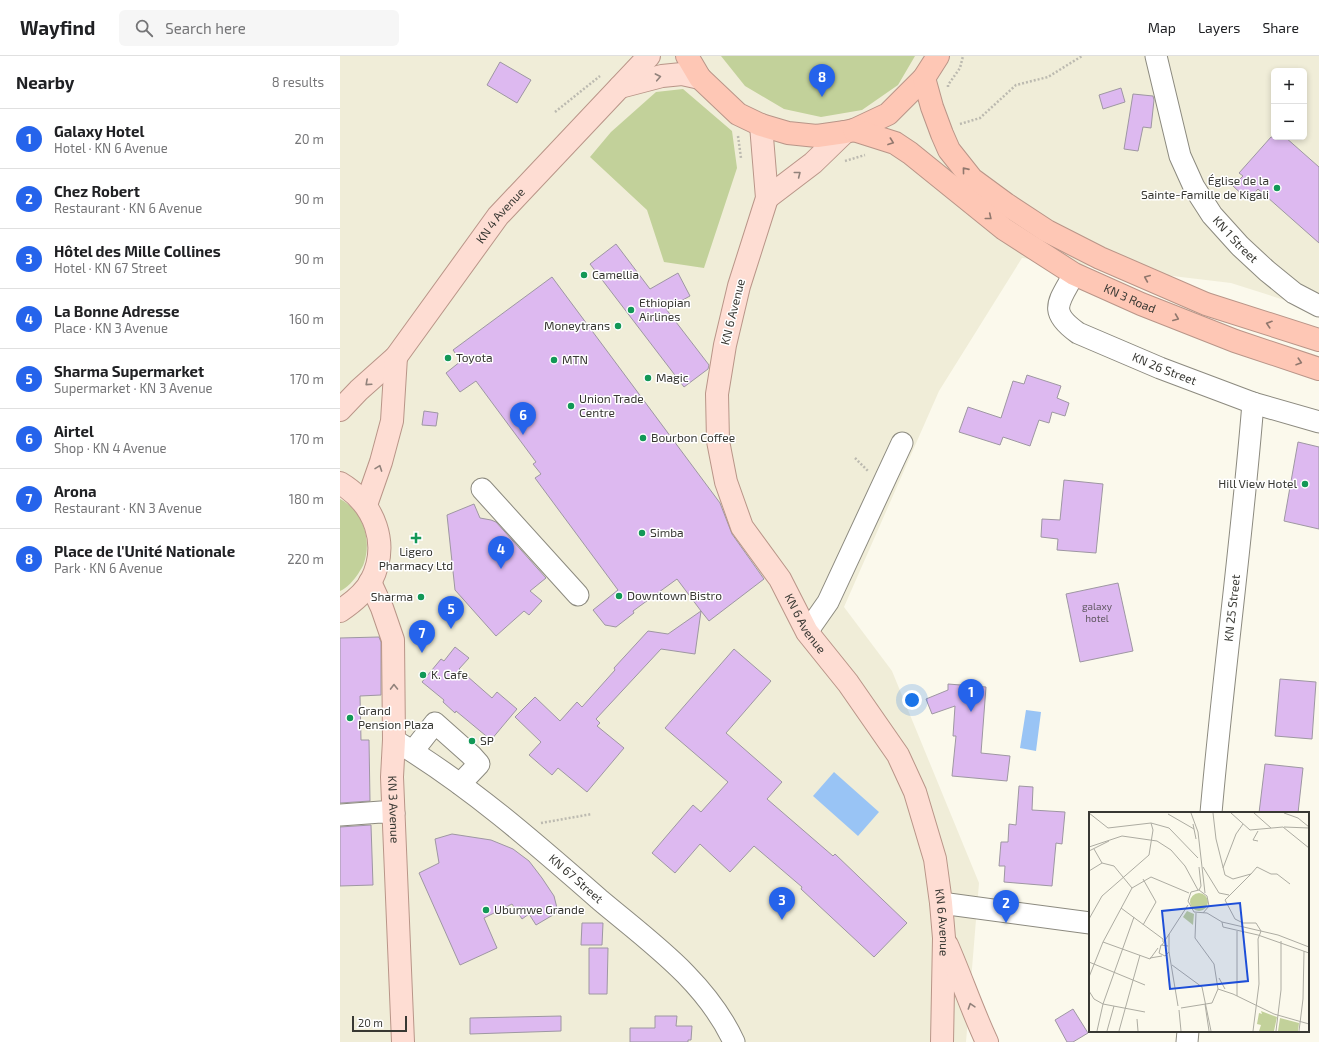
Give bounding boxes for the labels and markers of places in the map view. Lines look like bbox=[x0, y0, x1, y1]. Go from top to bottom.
pin: 8 bbox=[809, 64, 835, 97]
place label: Église de la Sainte-Famille de Kigali bbox=[1141, 173, 1269, 201]
marker: Église de la Sainte-Famille de Kigali bbox=[1272, 183, 1282, 193]
place label: Camellia bbox=[592, 267, 639, 281]
marker: Camellia bbox=[579, 270, 589, 280]
place label: Ethiopian Airlines bbox=[639, 295, 691, 323]
marker: Ethiopian Airlines bbox=[626, 305, 636, 315]
place label: Moneytrans bbox=[544, 318, 610, 332]
marker: Moneytrans bbox=[613, 321, 623, 331]
place label: Toyota bbox=[456, 350, 493, 364]
place label: MTN bbox=[562, 352, 588, 366]
marker: Toyota bbox=[443, 353, 453, 363]
marker: MTN bbox=[549, 355, 559, 365]
place label: Magic bbox=[656, 370, 689, 384]
marker: Magic bbox=[643, 373, 653, 383]
place label: Union Trade Centre bbox=[579, 391, 644, 419]
marker: Union Trade Centre bbox=[566, 401, 576, 411]
pin: 6 bbox=[510, 402, 536, 435]
place label: Bourbon Coffee bbox=[651, 430, 735, 444]
marker: Bourbon Coffee bbox=[638, 433, 648, 443]
place label: Hill View Hotel bbox=[1218, 476, 1297, 490]
marker: Hill View Hotel bbox=[1300, 479, 1310, 489]
place label: Simba bbox=[650, 525, 684, 539]
marker: Simba bbox=[637, 528, 647, 538]
marker: Ligero Pharmacy Ltd bbox=[411, 533, 421, 543]
pin: 4 bbox=[488, 536, 514, 569]
place label: Ligero Pharmacy Ltd bbox=[379, 544, 453, 572]
place label: Downtown Bistro bbox=[627, 588, 722, 602]
place label: Sharma bbox=[371, 589, 413, 603]
marker: Downtown Bistro bbox=[614, 591, 624, 601]
marker: Sharma bbox=[416, 592, 426, 602]
pin: 5 bbox=[438, 596, 464, 629]
pin: 7 bbox=[409, 620, 435, 653]
place label: K. Cafe bbox=[431, 667, 468, 681]
marker: K. Cafe bbox=[418, 670, 428, 680]
pin: 1 bbox=[958, 679, 984, 712]
place label: Grand Pension Plaza bbox=[358, 703, 434, 731]
marker: Grand Pension Plaza bbox=[345, 713, 355, 723]
place label: SP bbox=[480, 733, 494, 747]
marker: SP bbox=[467, 736, 477, 746]
pin: 3 bbox=[769, 887, 795, 920]
pin: 2 bbox=[993, 890, 1019, 923]
place label: Ubumwe Grande bbox=[494, 902, 584, 916]
marker: Ubumwe Grande bbox=[481, 905, 491, 915]

